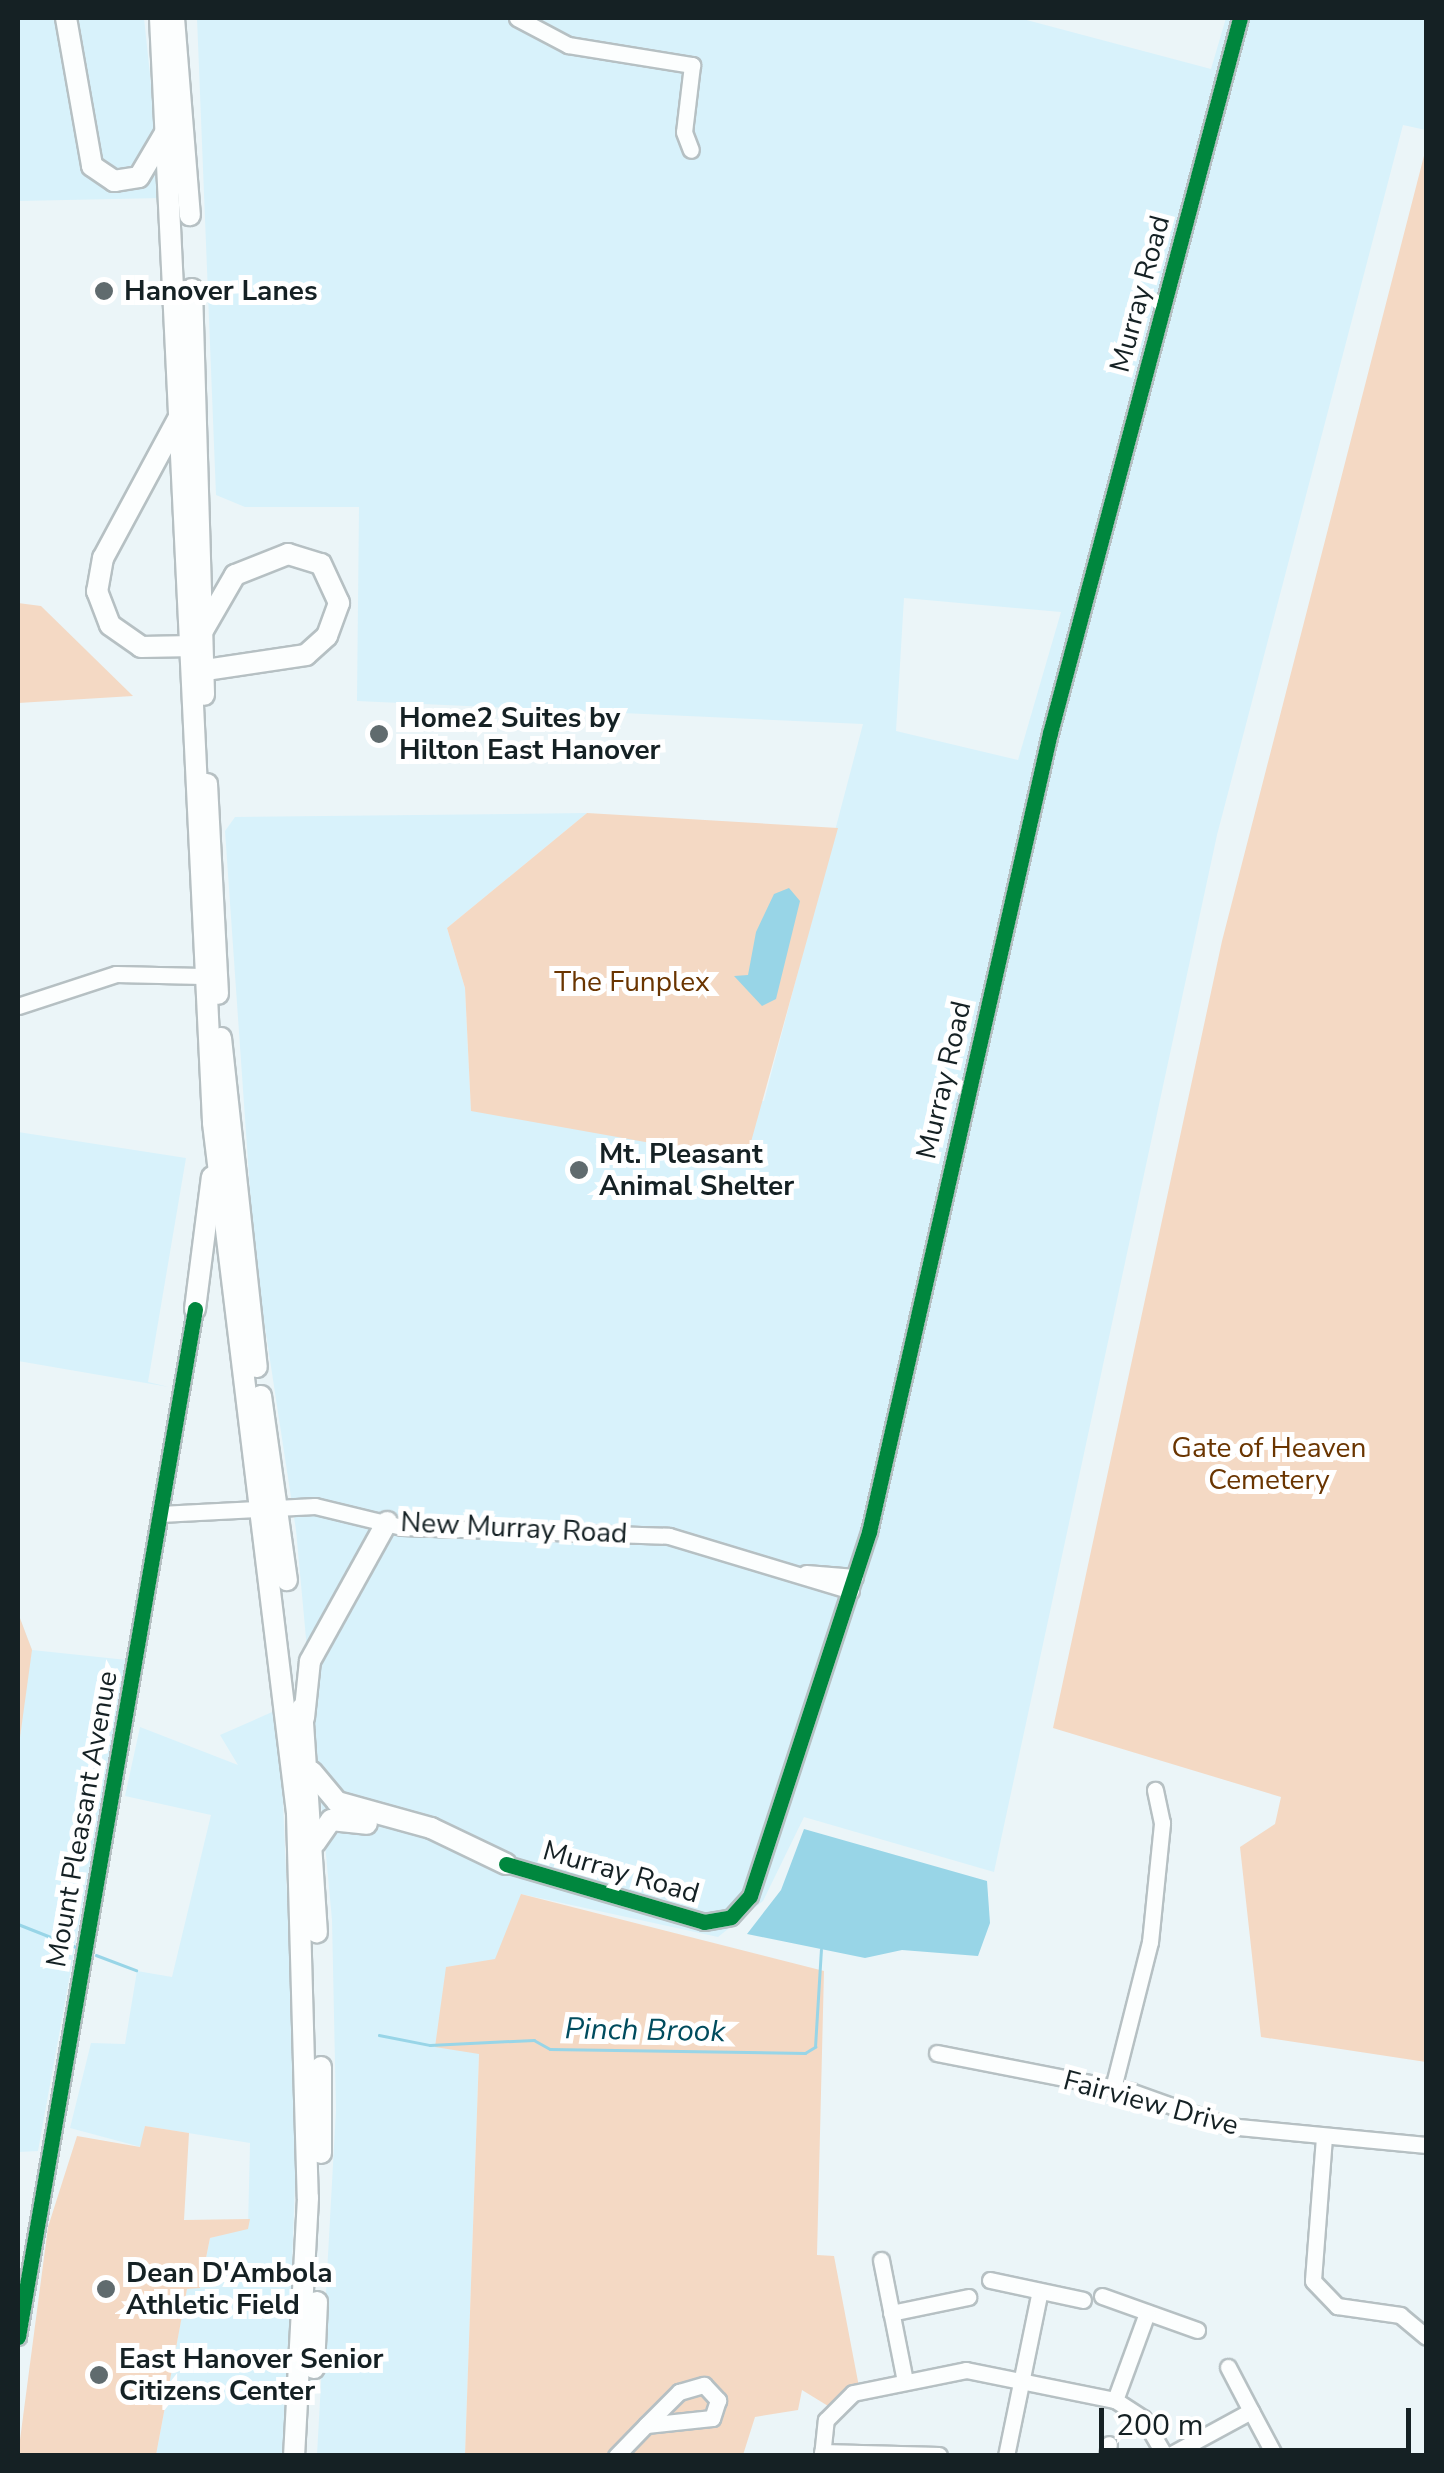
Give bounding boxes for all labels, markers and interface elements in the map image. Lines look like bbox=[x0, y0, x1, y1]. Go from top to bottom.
street label: Murray Road bbox=[1103, 212, 1177, 376]
place label: Hanover Lanes bbox=[124, 274, 318, 308]
marker: Hanover Lanes bbox=[93, 280, 115, 302]
place label: Home2 Suites by Hilton East Hanover bbox=[399, 701, 661, 767]
marker: Home2 Suites by Hilton East Hanover bbox=[368, 723, 390, 745]
park label: The Funplex bbox=[554, 965, 710, 999]
street label: Murray Road bbox=[910, 998, 978, 1162]
place label: Mt. Pleasant Animal Shelter bbox=[599, 1137, 794, 1203]
marker: Mt. Pleasant Animal Shelter bbox=[568, 1159, 590, 1181]
park label: Gate of Heaven Cemetery bbox=[1172, 1431, 1366, 1497]
street label: New Murray Road bbox=[400, 1505, 628, 1551]
street label: Mount Pleasant Avenue bbox=[39, 1668, 125, 1970]
street label: Murray Road bbox=[539, 1834, 703, 1910]
water label: Pinch Brook bbox=[564, 2012, 726, 2050]
street label: Fairview Drive bbox=[1060, 2064, 1242, 2142]
place label: Dean D'Ambola Athletic Field bbox=[126, 2256, 332, 2322]
marker: Dean D'Ambola Athletic Field bbox=[95, 2278, 117, 2300]
place label: East Hanover Senior Citizens Center bbox=[119, 2342, 384, 2408]
marker: East Hanover Senior Citizens Center bbox=[88, 2364, 110, 2386]
scale bar bbox=[1104, 2388, 1416, 2450]
text: 200 m bbox=[1116, 2405, 1203, 2446]

